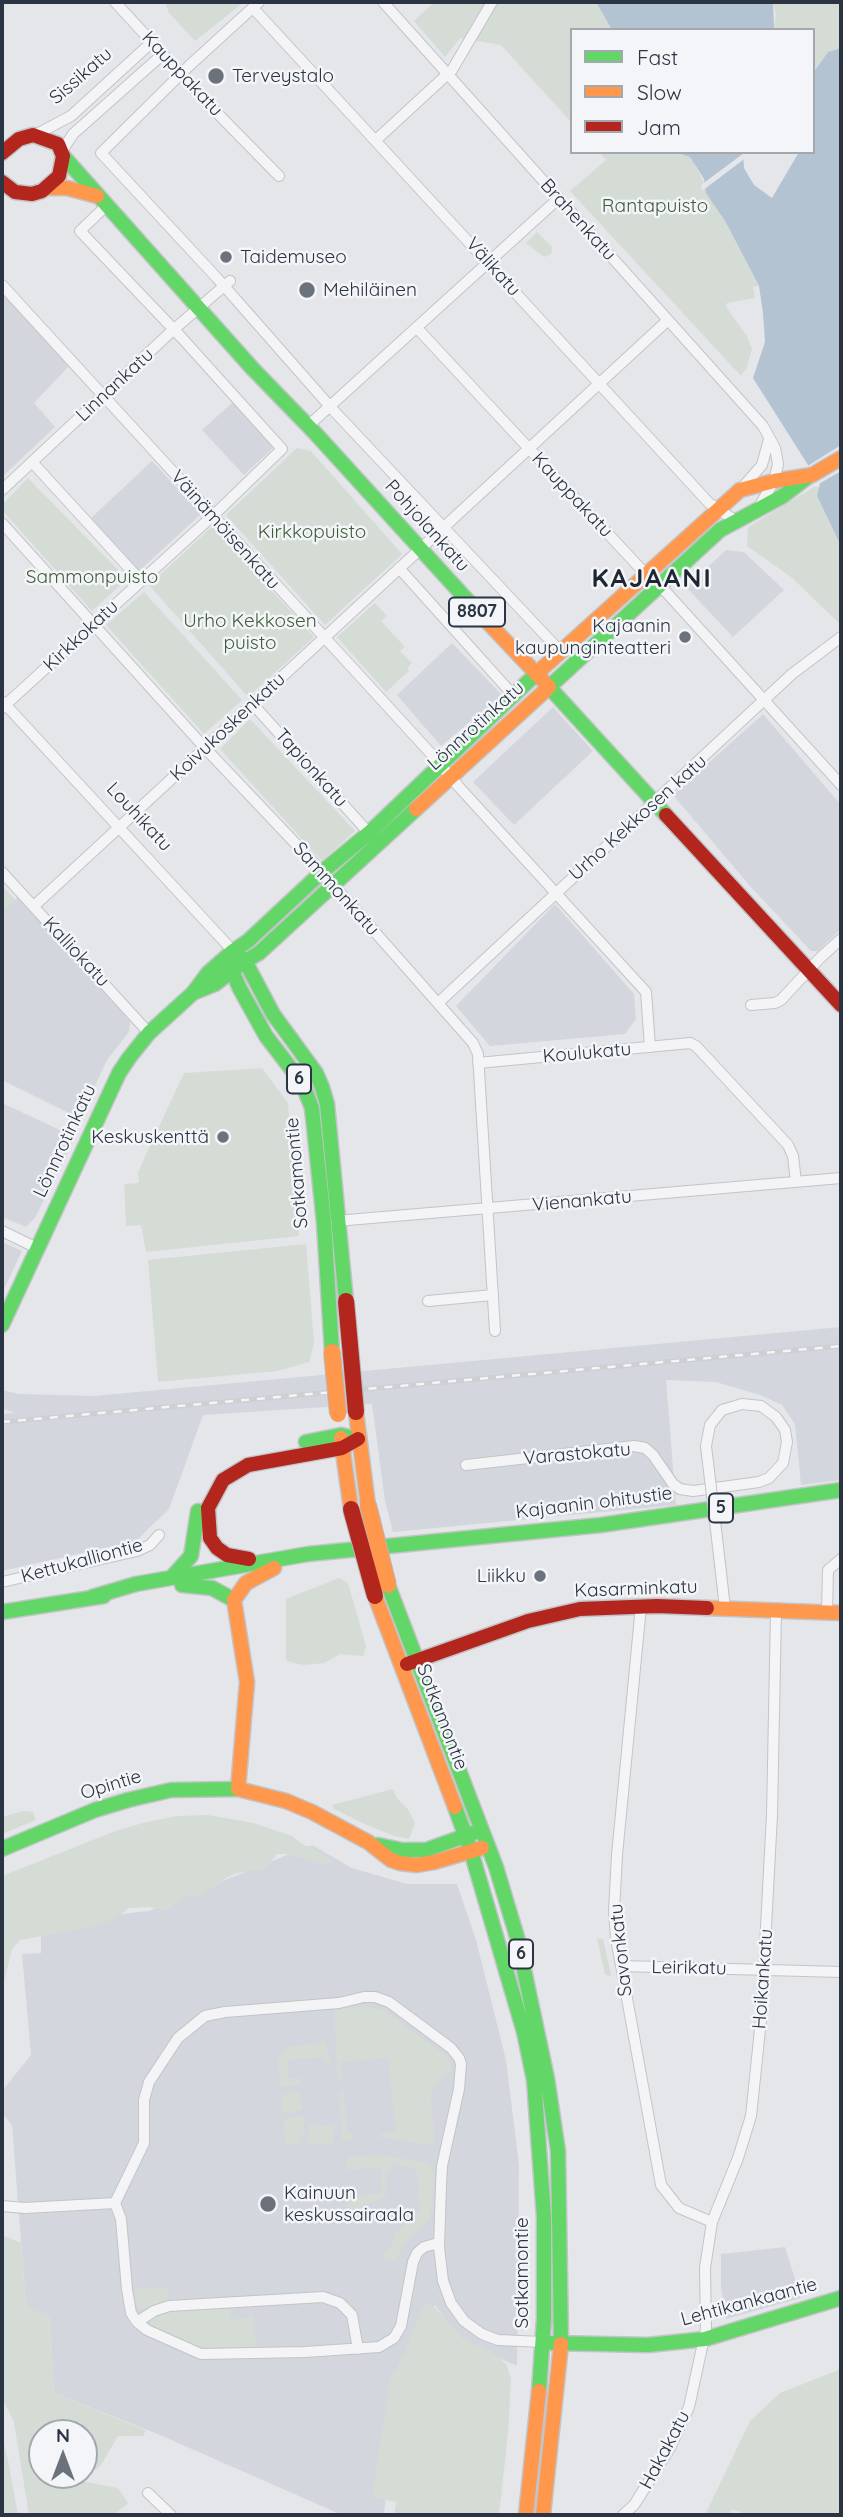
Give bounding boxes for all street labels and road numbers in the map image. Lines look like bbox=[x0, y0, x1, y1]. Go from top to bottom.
street label: Kauppakatu bbox=[137, 27, 227, 121]
street label: Sissikatu bbox=[45, 43, 117, 109]
street label: Brahenkatu bbox=[535, 174, 621, 266]
street label: Välikatu bbox=[461, 233, 525, 301]
street label: Linnankatu bbox=[72, 343, 158, 427]
street label: Kauppakatu bbox=[527, 448, 617, 542]
street label: Väinämöisenkatu bbox=[165, 466, 285, 594]
street label: Pohjolankatu bbox=[380, 475, 474, 577]
street label: Kirkkokatu bbox=[39, 595, 123, 677]
road number: 8807 bbox=[449, 598, 505, 626]
street label: Koivukoskenkatu bbox=[166, 668, 290, 786]
street label: Lönnrotinkatu bbox=[423, 677, 529, 775]
street label: Tapionkatu bbox=[270, 724, 352, 812]
street label: Urho Kekkosen katu bbox=[564, 750, 712, 886]
street label: Louhikatu bbox=[101, 778, 177, 856]
street label: Sammonkatu bbox=[288, 837, 384, 941]
street label: Kalliokatu bbox=[38, 912, 114, 992]
street label: Koulukatu bbox=[542, 1038, 632, 1068]
road number: 6 bbox=[287, 1064, 311, 1094]
street label: Lönnrotinkatu bbox=[29, 1081, 101, 1201]
street label: Sotkamontie bbox=[281, 1117, 313, 1229]
street label: Vienankatu bbox=[531, 1185, 633, 1217]
street label: Varastokatu bbox=[522, 1438, 632, 1470]
street label: Kajaanin ohitustie bbox=[514, 1482, 674, 1524]
road number: 5 bbox=[709, 1493, 733, 1522]
street label: Kettukalliontie bbox=[19, 1534, 145, 1588]
street label: Kasarminkatu bbox=[574, 1575, 698, 1603]
street label: Sotkamontie bbox=[411, 1661, 473, 1773]
street label: Opintie bbox=[78, 1765, 144, 1805]
street label: Savonkatu bbox=[605, 1902, 637, 1998]
street label: Hoikankatu bbox=[748, 1928, 778, 2030]
road number: 6 bbox=[509, 1940, 533, 1968]
street label: Leirikatu bbox=[651, 1956, 727, 1980]
street label: Sotkamontie bbox=[511, 2217, 533, 2329]
street label: Lehtikankaantie bbox=[678, 2273, 820, 2331]
street label: Hakakatu bbox=[635, 2407, 695, 2493]

